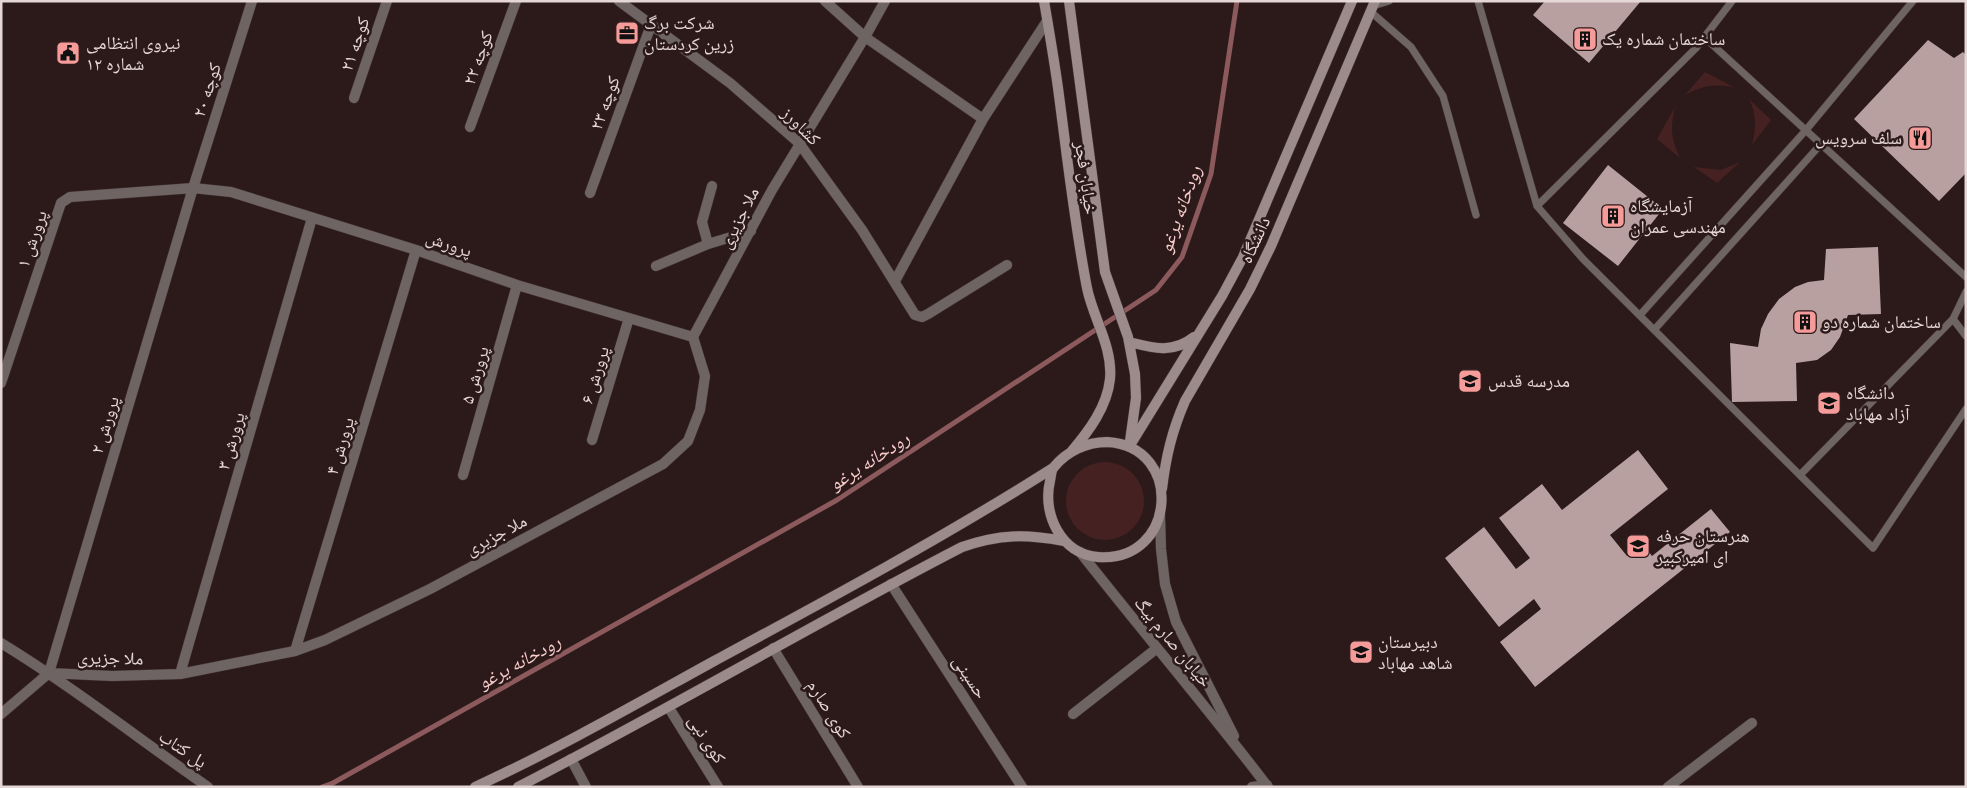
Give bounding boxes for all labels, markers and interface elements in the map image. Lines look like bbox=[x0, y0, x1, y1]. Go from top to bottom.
place label: شرکت برگ زرین کردستان bbox=[644, 12, 734, 55]
street label: کوچه ۲۱ bbox=[336, 14, 375, 74]
office icon: شرکت برگ زرین کردستان bbox=[614, 20, 640, 46]
building icon: ساختمان شماره یک bbox=[1572, 26, 1598, 52]
street label: کوچه ۲۲ bbox=[458, 28, 498, 88]
place label: ساختمان شماره یک bbox=[1602, 28, 1725, 50]
place label: نیروی انتظامی شماره ۱۲ bbox=[86, 32, 181, 75]
public building icon: نیروی انتظامی شماره ۱۲ bbox=[55, 40, 81, 66]
street label: کوچه ۲۰ bbox=[188, 60, 226, 120]
street label: کوچه ۲۳ bbox=[585, 73, 625, 133]
street label: کشاورز bbox=[776, 101, 826, 151]
restaurant icon: سلف سرویس bbox=[1907, 125, 1933, 151]
place label: سلف سرویس bbox=[1815, 127, 1902, 149]
street label: خیابان فجر bbox=[1070, 139, 1102, 216]
water label: رودخانه یرغو bbox=[1153, 162, 1206, 257]
street label: ملا جزیری bbox=[714, 183, 764, 253]
place label: آزمایشگاه مهندسی عمران bbox=[1630, 195, 1726, 238]
building icon: آزمایشگاه مهندسی عمران bbox=[1600, 203, 1626, 229]
street label: پرورش ۱ bbox=[12, 207, 52, 271]
street label: دانشگاه bbox=[1235, 213, 1275, 267]
street label: پرورش bbox=[423, 226, 475, 262]
building icon: ساختمان شماره دو bbox=[1792, 309, 1818, 335]
place label: ساختمان شماره دو bbox=[1822, 311, 1941, 333]
street label: پرورش ۶ bbox=[576, 343, 614, 407]
street label: پرورش ۵ bbox=[456, 344, 494, 407]
school or university icon: مدرسه قدس bbox=[1457, 368, 1483, 394]
place label: مدرسه قدس bbox=[1488, 370, 1570, 392]
place label: دانشگاه آزاد مهاباد bbox=[1846, 382, 1910, 425]
school or university icon: دانشگاه آزاد مهاباد bbox=[1816, 390, 1842, 416]
street label: پرورش ۲ bbox=[86, 393, 124, 457]
street label: پرورش ۳ bbox=[212, 410, 250, 473]
street label: پرورش ۴ bbox=[321, 414, 359, 478]
water label: رودخانه یرغو bbox=[824, 426, 914, 496]
street label: ملا جزیری bbox=[461, 510, 531, 560]
place label: هنرستان حرفه ای امیرکبیر bbox=[1655, 525, 1750, 568]
school or university icon: هنرستان حرفه ای امیرکبیر bbox=[1625, 533, 1651, 559]
street label: خیابان صارم بیگ bbox=[1129, 592, 1216, 692]
water label: رودخانه یرغو bbox=[473, 630, 565, 695]
place label: دبیرستان شاهد مهاباد bbox=[1378, 631, 1453, 674]
school or university icon: دبیرستان شاهد مهاباد bbox=[1348, 639, 1374, 665]
street label: ملا جزیری bbox=[77, 646, 143, 670]
street label: حسینی bbox=[948, 651, 992, 703]
street label: کوی صارم bbox=[801, 675, 856, 744]
street label: کوی نبی bbox=[683, 710, 731, 768]
street label: پل کتاب bbox=[155, 725, 211, 773]

